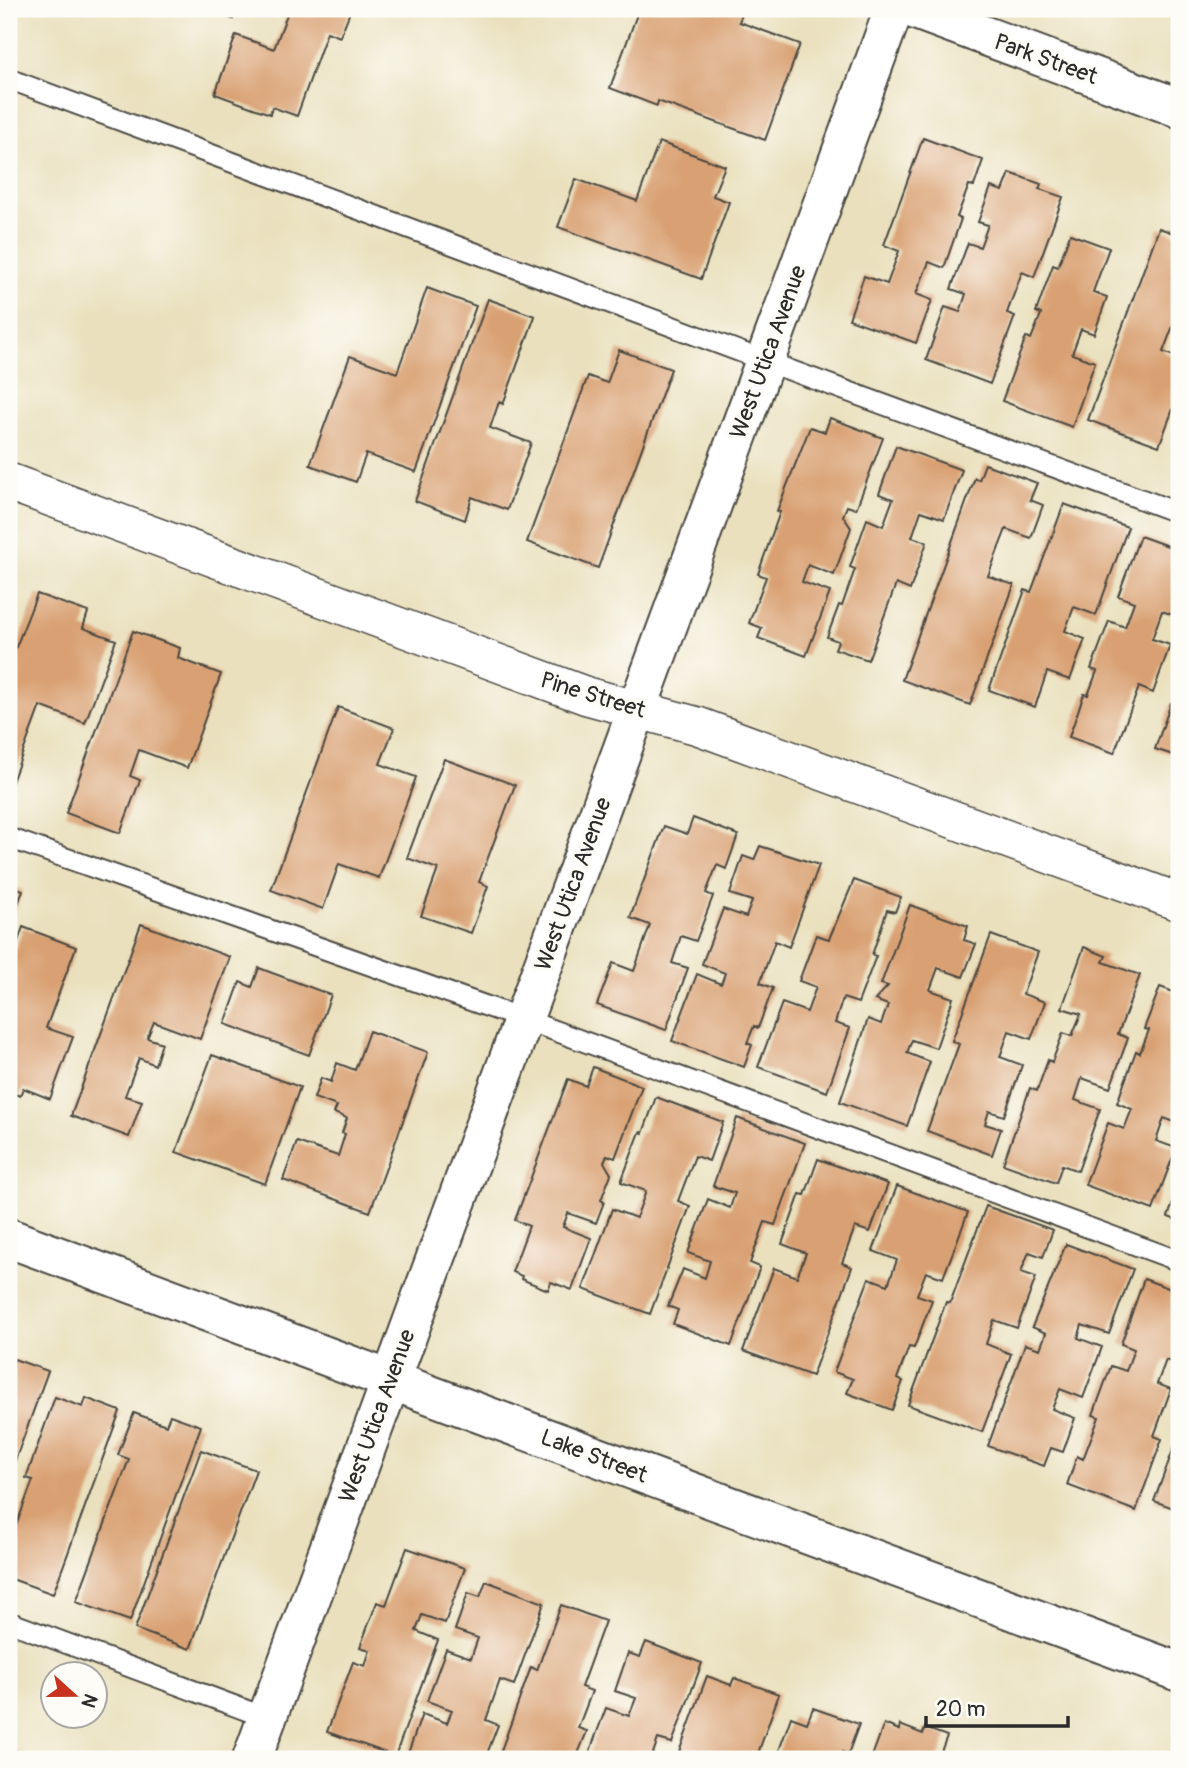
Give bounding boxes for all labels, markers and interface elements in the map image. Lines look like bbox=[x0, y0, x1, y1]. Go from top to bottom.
street label: Park Street bbox=[990, 27, 1102, 91]
street label: West Utica Avenue bbox=[723, 261, 813, 443]
street label: Pine Street bbox=[537, 665, 650, 725]
street label: West Utica Avenue bbox=[528, 793, 618, 975]
street label: West Utica Avenue bbox=[332, 1325, 422, 1507]
street label: Lake Street bbox=[537, 1422, 652, 1490]
north arrow bbox=[38, 1660, 108, 1730]
scale bar bbox=[926, 1684, 1067, 1728]
text: N bbox=[75, 1690, 102, 1711]
text: 20 m bbox=[936, 1696, 985, 1723]

